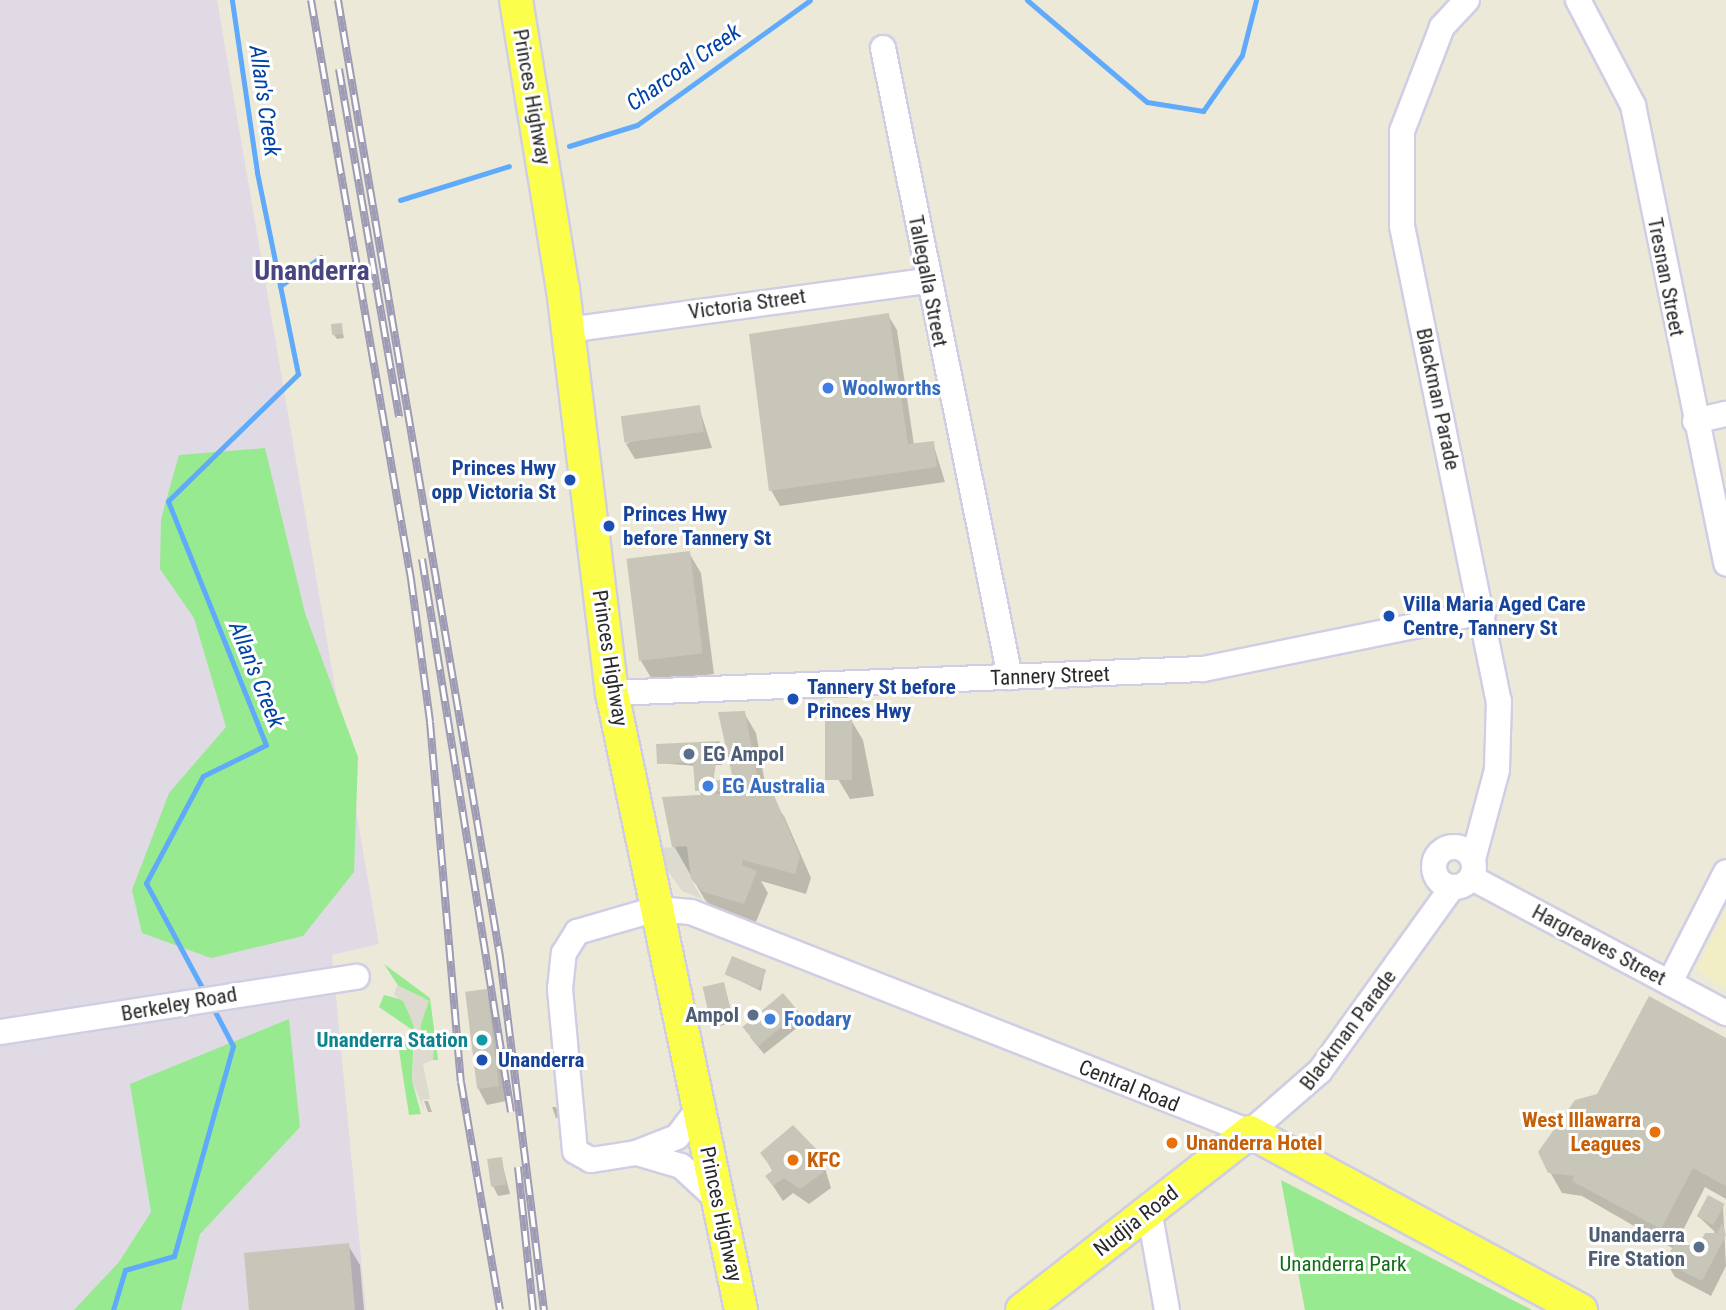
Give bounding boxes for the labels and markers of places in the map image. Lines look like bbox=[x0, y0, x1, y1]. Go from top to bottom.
place label: Woolworths bbox=[842, 375, 941, 401]
marker: Woolworths bbox=[820, 380, 836, 396]
place label: Princes Hwy opp Victoria St bbox=[432, 455, 556, 505]
marker: Princes Hwy opp Victoria St bbox=[562, 472, 578, 488]
place label: Princes Hwy before Tannery St bbox=[623, 501, 772, 551]
marker: Princes Hwy before Tannery St bbox=[601, 518, 617, 534]
place label: Villa Maria Aged Care Centre, Tannery St bbox=[1403, 591, 1586, 641]
marker: Villa Maria Aged Care Centre, Tannery St bbox=[1381, 608, 1397, 624]
place label: Tannery St before Princes Hwy bbox=[807, 674, 956, 724]
marker: Tannery St before Princes Hwy bbox=[785, 691, 801, 707]
place label: EG Ampol bbox=[703, 741, 784, 767]
marker: EG Ampol bbox=[681, 746, 697, 762]
place label: EG Australia bbox=[722, 773, 825, 799]
marker: EG Australia bbox=[700, 778, 716, 794]
place label: Ampol bbox=[685, 1002, 739, 1028]
place label: Foodary bbox=[784, 1006, 851, 1032]
marker: Ampol bbox=[745, 1007, 761, 1023]
marker: Foodary bbox=[762, 1011, 778, 1027]
place label: Unanderra Station bbox=[316, 1027, 468, 1053]
marker: Unanderra Station bbox=[474, 1032, 490, 1048]
place label: Unanderra bbox=[498, 1047, 584, 1073]
marker: Unanderra bbox=[472, 1050, 492, 1070]
place label: West Illawarra Leagues bbox=[1522, 1107, 1641, 1157]
marker: West Illawarra Leagues bbox=[1647, 1124, 1663, 1140]
place label: Unanderra Hotel bbox=[1186, 1130, 1322, 1156]
marker: Unanderra Hotel bbox=[1164, 1135, 1180, 1151]
place label: KFC bbox=[807, 1147, 841, 1173]
marker: KFC bbox=[785, 1152, 801, 1168]
place label: Unandaerra Fire Station bbox=[1588, 1222, 1685, 1272]
marker: Unandaerra Fire Station bbox=[1691, 1239, 1707, 1255]

